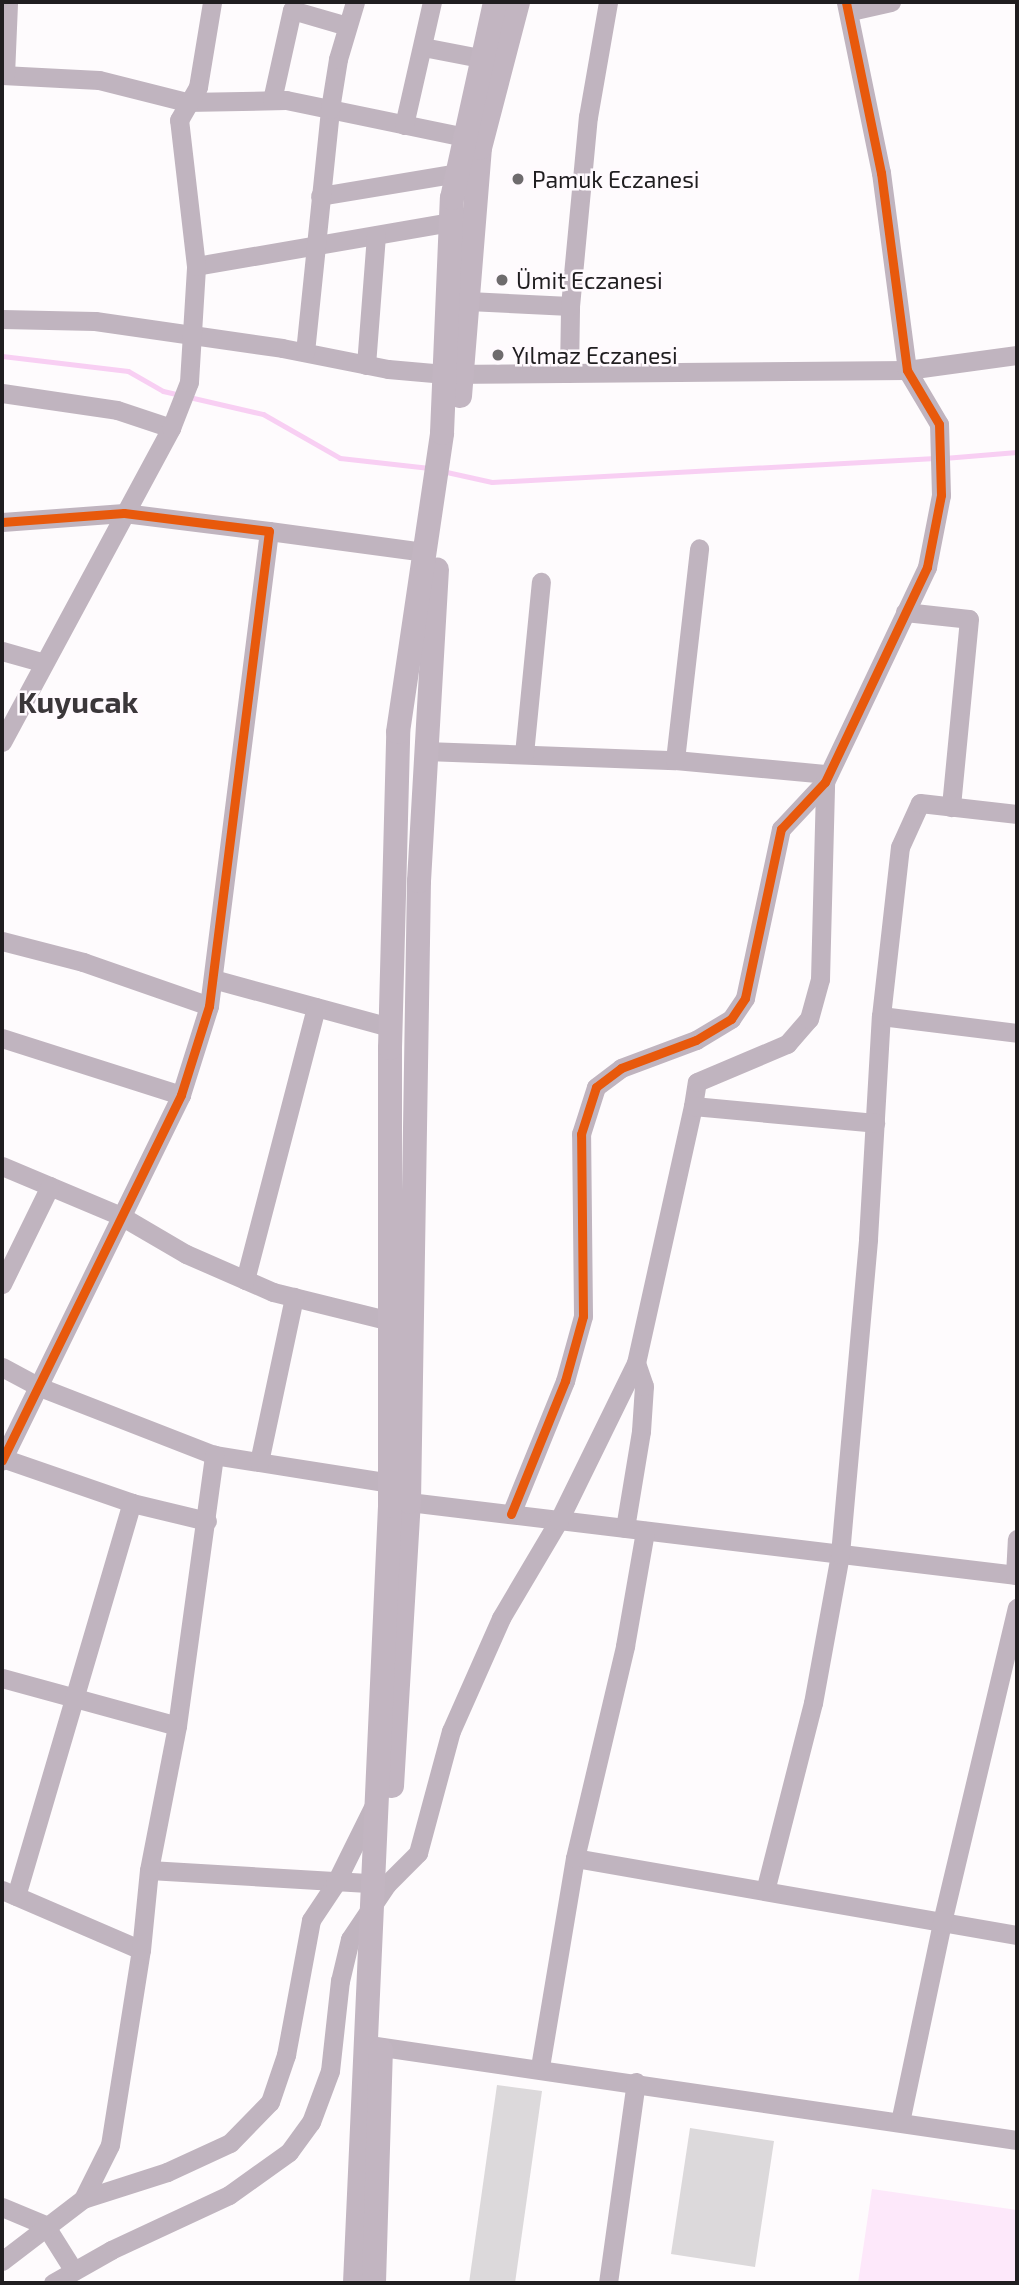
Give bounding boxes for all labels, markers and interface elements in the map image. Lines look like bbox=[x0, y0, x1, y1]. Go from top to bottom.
place label: Pamuk Eczanesi bbox=[532, 165, 700, 193]
marker: Pamuk Eczanesi bbox=[510, 171, 526, 187]
place label: Ümit Eczanesi bbox=[516, 266, 663, 294]
marker: Ümit Eczanesi bbox=[494, 272, 510, 288]
place label: Yılmaz Eczanesi bbox=[512, 341, 678, 369]
marker: Yılmaz Eczanesi bbox=[490, 347, 506, 363]
district label: Kuyucak bbox=[18, 683, 138, 719]

